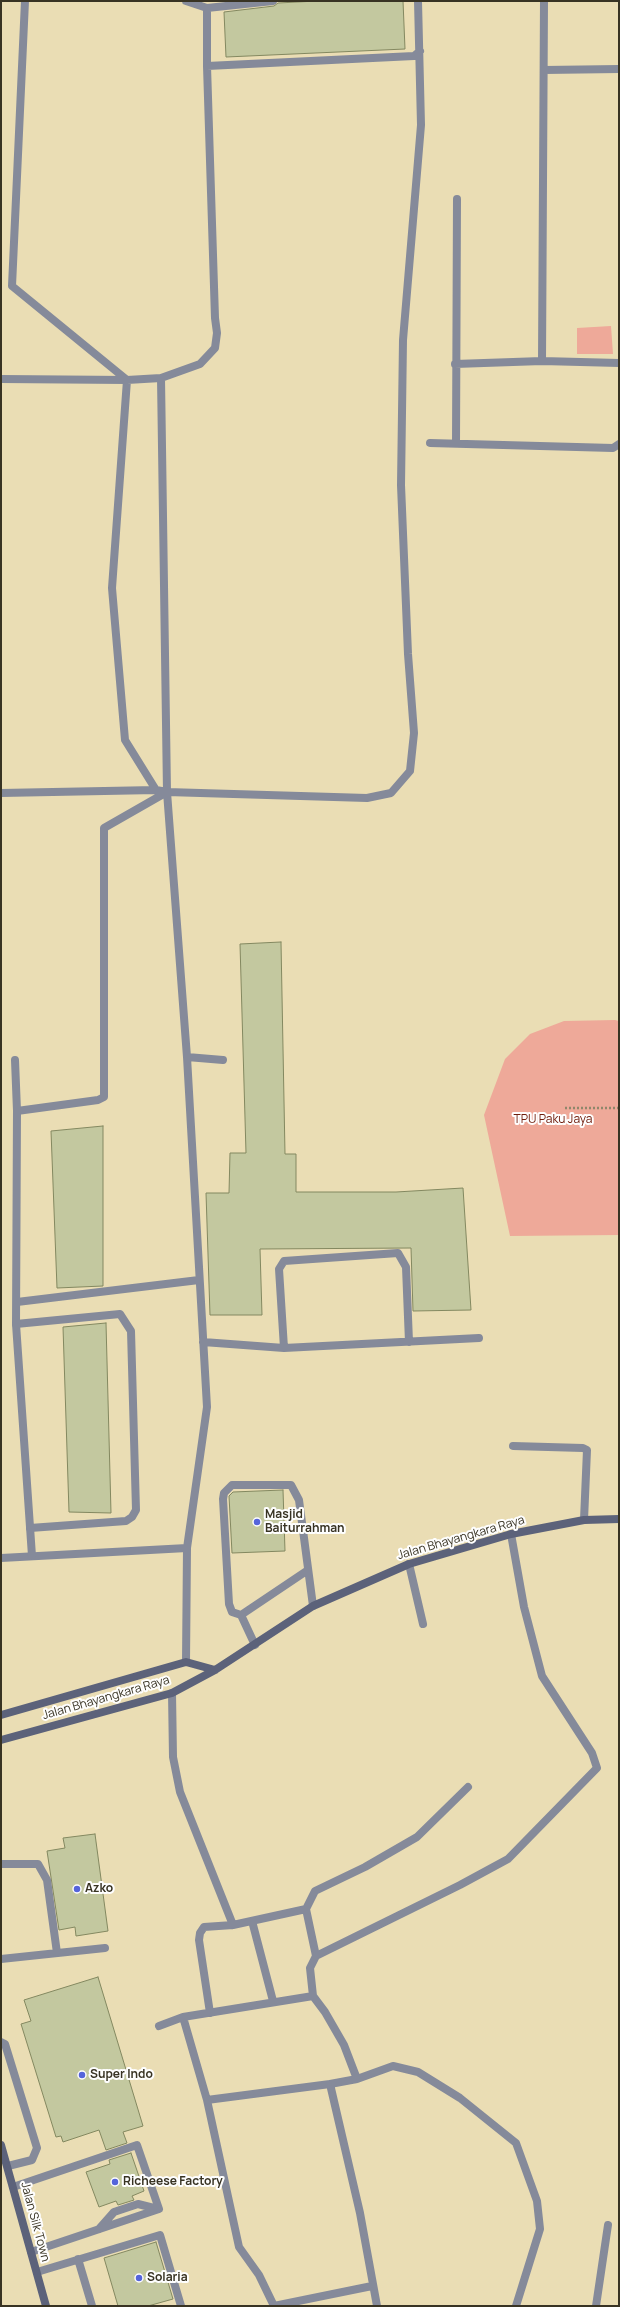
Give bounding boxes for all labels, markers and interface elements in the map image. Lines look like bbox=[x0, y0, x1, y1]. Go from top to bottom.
park label: TPU Paku Jaya bbox=[514, 1113, 592, 1127]
place label: Masjid Baiturrahman bbox=[265, 1508, 345, 1536]
street label: Jalan Bhayangkara Raya bbox=[396, 1513, 526, 1563]
marker: Masjid Baiturrahman bbox=[252, 1517, 262, 1527]
street label: Jalan Bhayangkara Raya bbox=[41, 1673, 171, 1723]
place label: Azko bbox=[85, 1882, 113, 1896]
marker: Azko bbox=[72, 1884, 82, 1894]
place label: Super Indo bbox=[90, 2068, 153, 2082]
marker: Super Indo bbox=[77, 2070, 87, 2080]
place label: Richeese Factory bbox=[123, 2175, 223, 2189]
marker: Richeese Factory bbox=[110, 2177, 120, 2187]
street label: Jalan Silk Town bbox=[17, 2181, 53, 2263]
place label: Solaria bbox=[147, 2271, 188, 2285]
marker: Solaria bbox=[134, 2273, 144, 2283]

